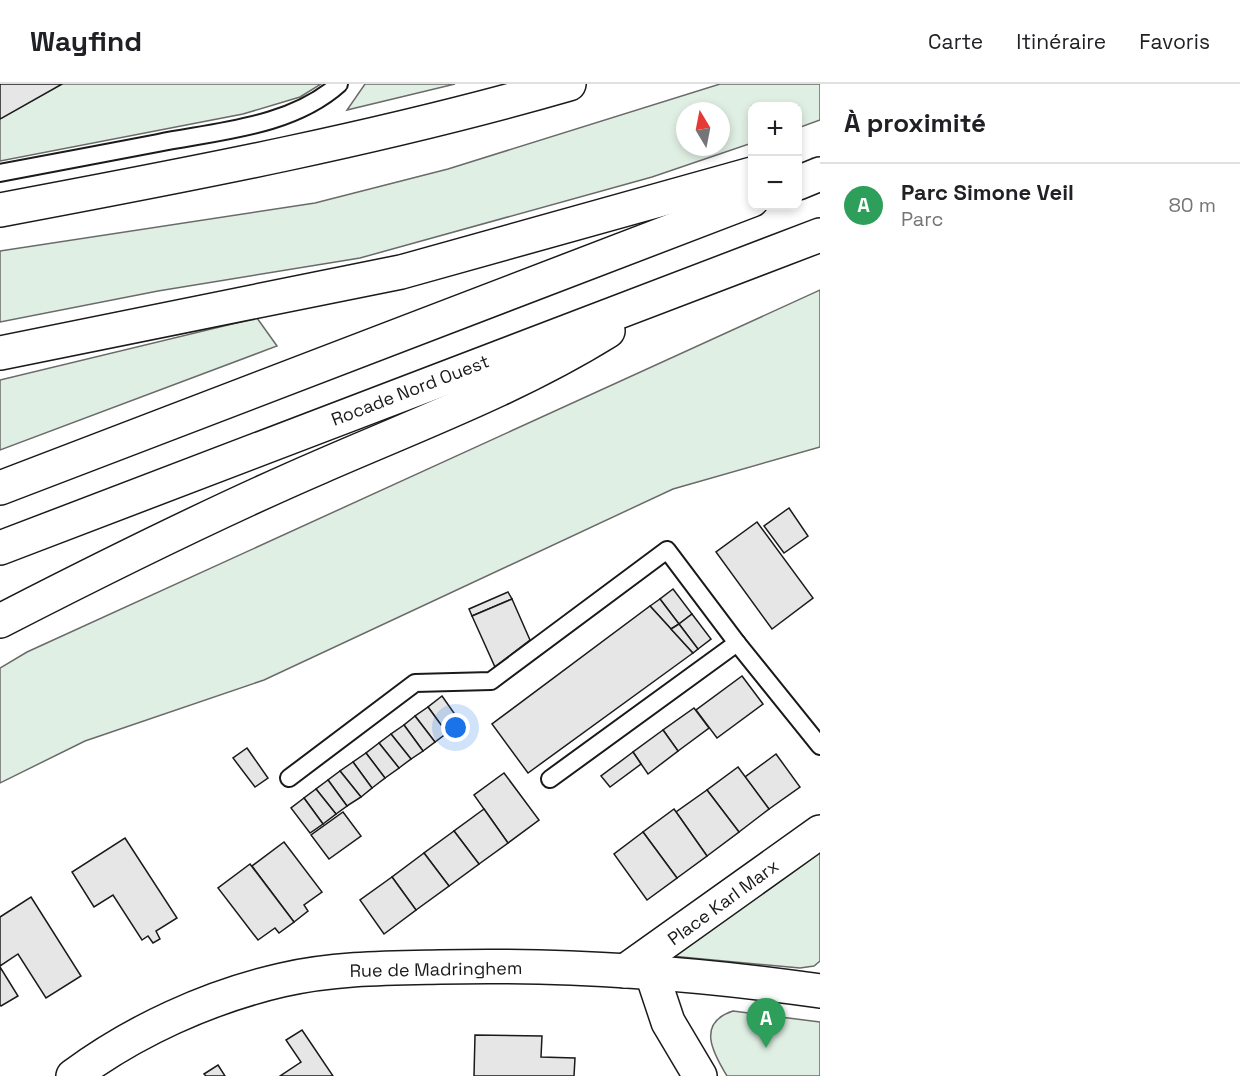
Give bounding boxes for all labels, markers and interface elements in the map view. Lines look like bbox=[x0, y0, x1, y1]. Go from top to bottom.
text: Wayfind bbox=[30, 23, 142, 59]
text: Carte bbox=[928, 28, 983, 55]
text: Itinéraire bbox=[1016, 28, 1106, 55]
text: Favoris bbox=[1139, 28, 1210, 55]
north arrow bbox=[676, 102, 730, 156]
map controls bbox=[748, 102, 802, 210]
button: + bbox=[748, 102, 802, 156]
text: À proximité bbox=[844, 106, 986, 140]
button: − bbox=[748, 156, 802, 210]
text: Parc Simone Veil bbox=[901, 178, 1074, 206]
text: A bbox=[857, 192, 870, 218]
text: 80 m bbox=[1168, 192, 1216, 218]
text: Parc bbox=[901, 206, 943, 232]
street label: Rocade Nord Ouest bbox=[328, 349, 492, 431]
your location bbox=[441, 713, 470, 742]
street label: Place Karl Marx bbox=[663, 854, 783, 950]
street label: Rue de Madringhem bbox=[349, 956, 523, 982]
pin: A bbox=[746, 998, 786, 1048]

